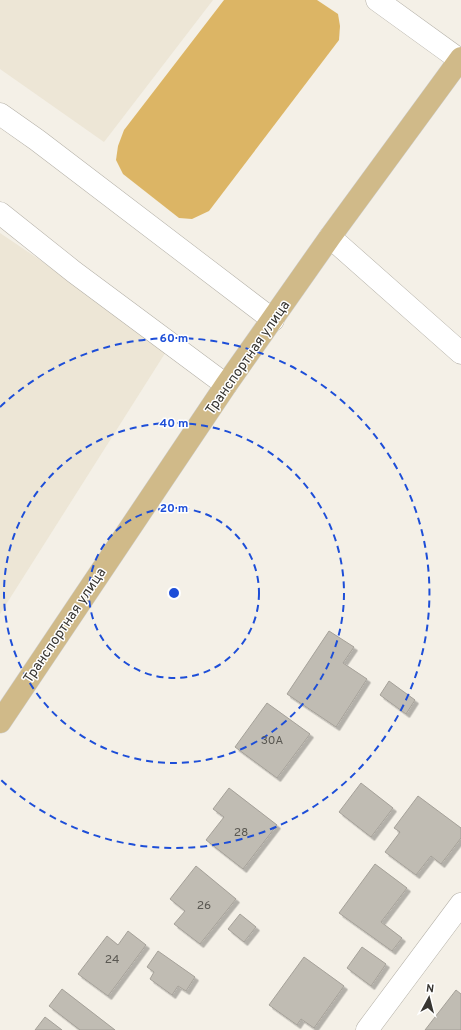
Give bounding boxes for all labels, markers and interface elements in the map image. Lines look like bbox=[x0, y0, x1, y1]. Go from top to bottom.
street label: Транспортная улица bbox=[202, 297, 294, 418]
text: 60 m bbox=[160, 331, 188, 347]
text: 40 m bbox=[159, 416, 189, 432]
text: 20 m bbox=[160, 501, 188, 517]
street label: Транспортная улица bbox=[20, 565, 110, 687]
centre of rings bbox=[167, 586, 181, 600]
house number: 30А bbox=[261, 733, 283, 749]
house number: 28 bbox=[234, 825, 248, 841]
house number: 26 bbox=[197, 898, 211, 914]
house number: 24 bbox=[105, 952, 119, 968]
north arrow bbox=[409, 978, 449, 1018]
text: N bbox=[425, 982, 435, 996]

